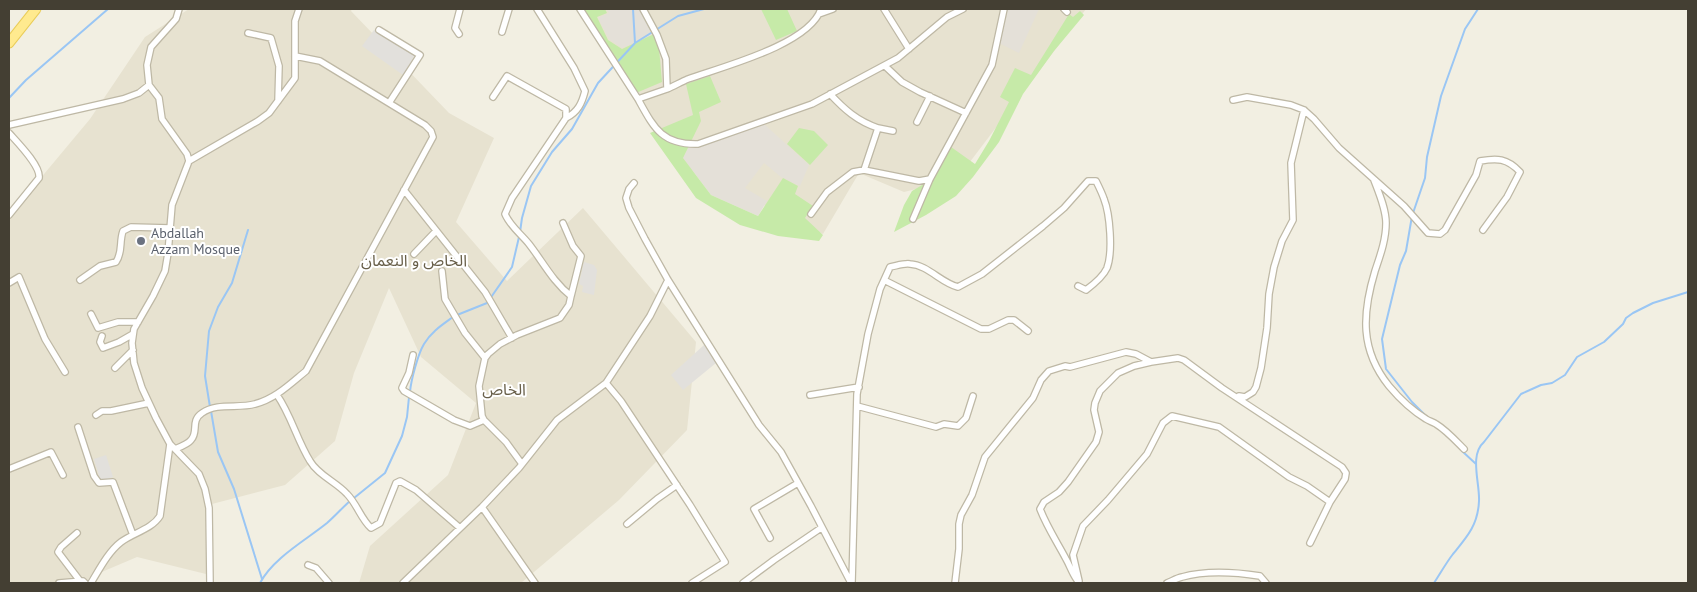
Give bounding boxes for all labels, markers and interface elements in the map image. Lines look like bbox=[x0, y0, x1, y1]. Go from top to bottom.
place label: Abdallah Azzam Mosque bbox=[151, 224, 240, 258]
marker: Abdallah Azzam Mosque bbox=[135, 235, 147, 247]
district label: الخاص و النعمان bbox=[361, 250, 467, 270]
district label: الخاص bbox=[482, 379, 526, 399]

